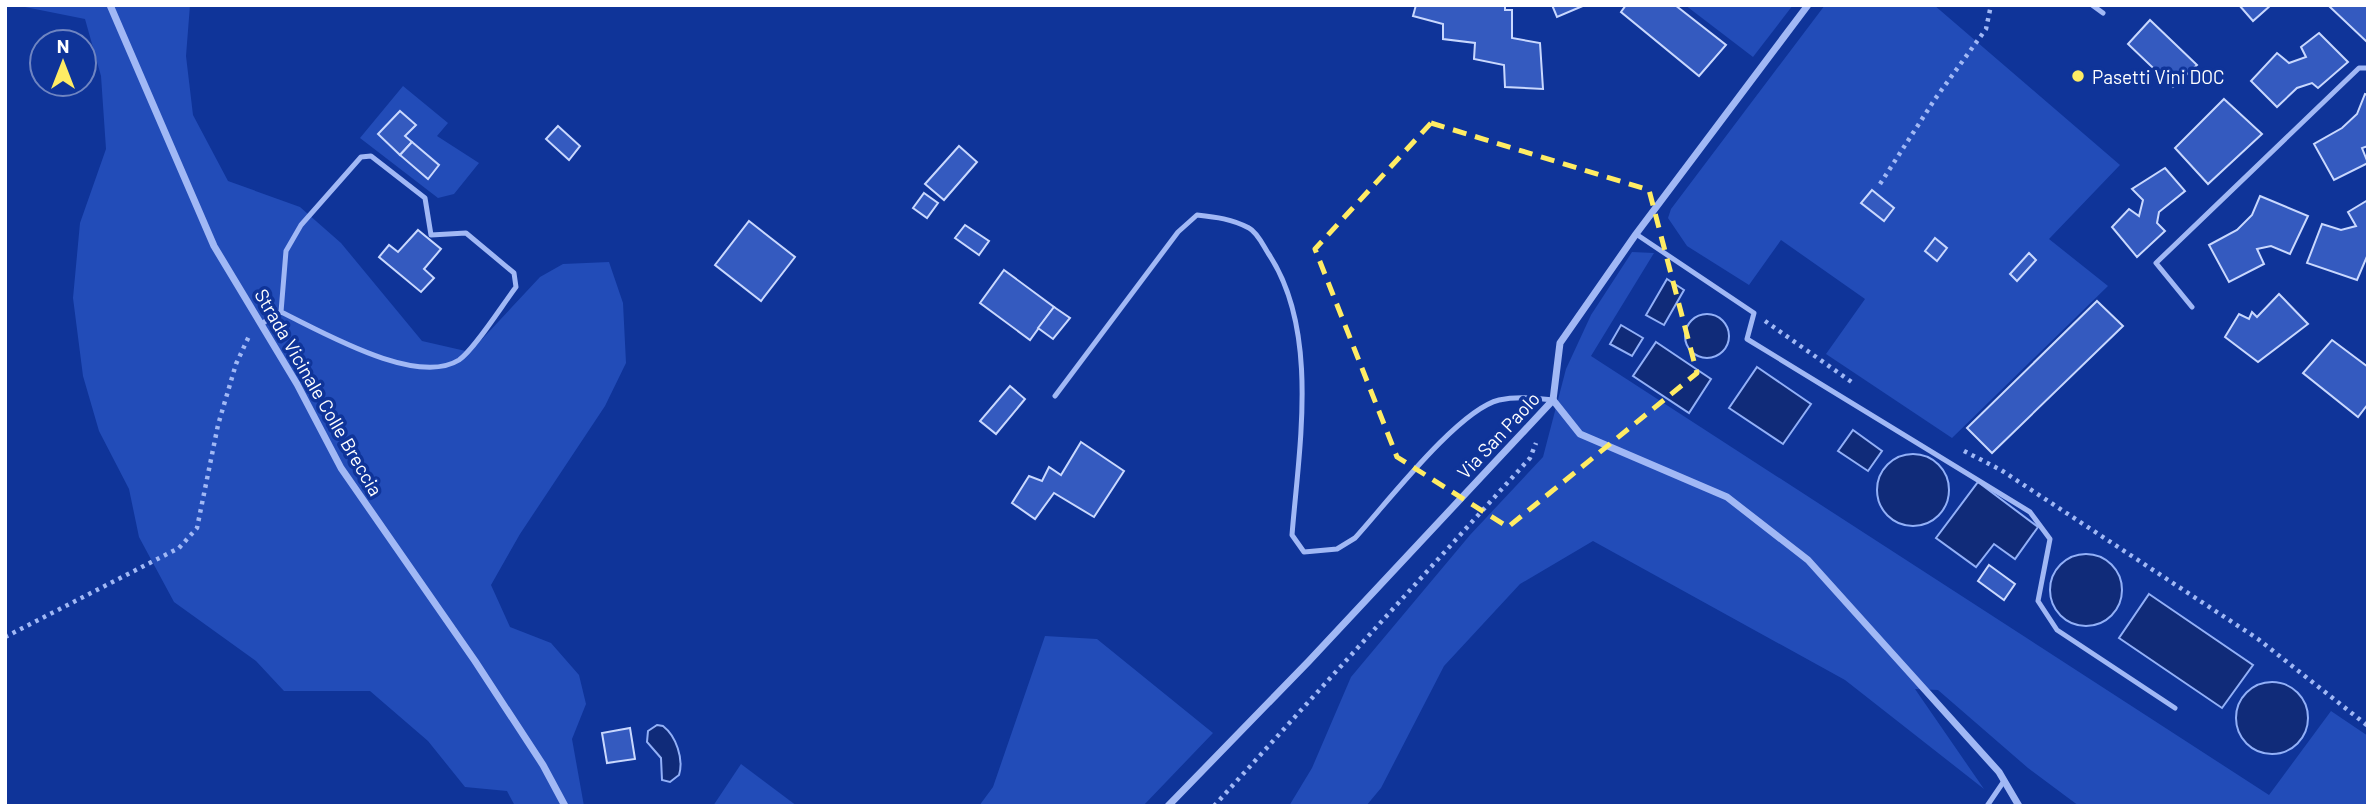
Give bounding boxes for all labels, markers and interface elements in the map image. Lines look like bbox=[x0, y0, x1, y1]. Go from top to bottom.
north arrow bbox=[28, 28, 98, 98]
text: N bbox=[57, 34, 69, 57]
place label: Pasetti Vini DOC bbox=[2092, 65, 2225, 88]
marker: Pasetti Vini DOC bbox=[2070, 68, 2086, 84]
street label: Strada Vicinale Colle Breccia bbox=[250, 284, 388, 500]
street label: Via San Paolo bbox=[1452, 387, 1544, 483]

